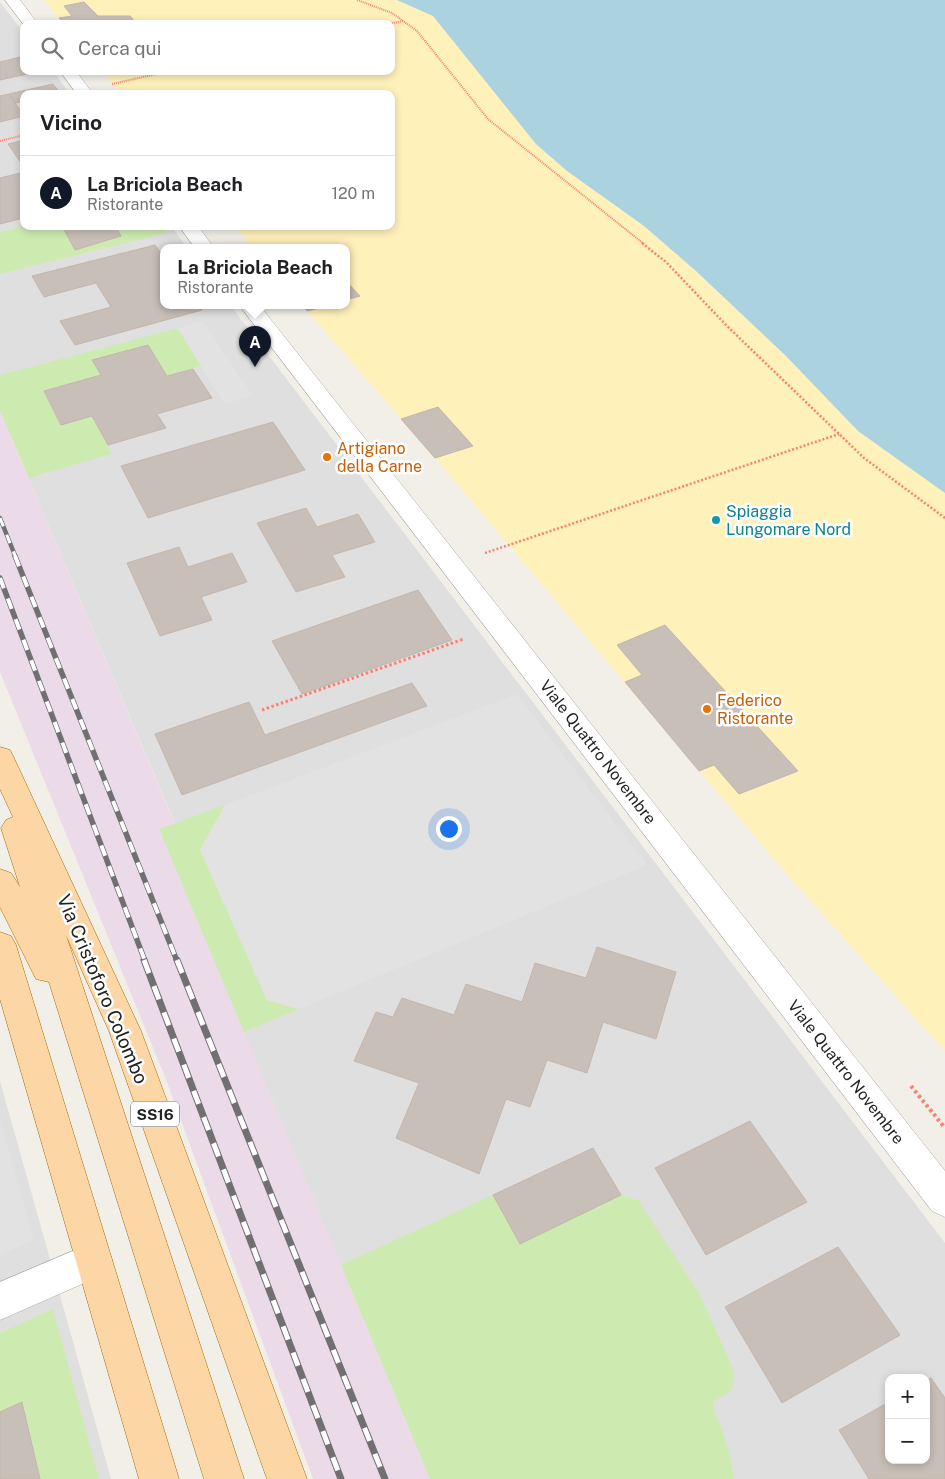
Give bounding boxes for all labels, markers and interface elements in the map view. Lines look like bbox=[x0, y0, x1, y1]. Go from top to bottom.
search box bbox=[20, 20, 395, 75]
icon: search bbox=[38, 34, 66, 62]
text: Cerca qui bbox=[78, 37, 161, 59]
text: Vicino bbox=[40, 110, 102, 135]
text: La Briciola Beach bbox=[87, 173, 243, 195]
text: A bbox=[50, 184, 62, 203]
text: 120 m bbox=[331, 184, 375, 203]
text: Ristorante bbox=[87, 195, 163, 214]
popup bbox=[160, 244, 350, 309]
text: La Briciola Beach bbox=[177, 256, 333, 278]
text: Ristorante bbox=[177, 278, 254, 297]
pin: A bbox=[239, 326, 271, 367]
place label: Artigiano della Carne bbox=[337, 439, 422, 476]
marker: Artigiano della Carne bbox=[321, 451, 333, 463]
place label: Spiaggia Lungomare Nord bbox=[726, 502, 851, 539]
marker: Spiaggia Lungomare Nord bbox=[710, 514, 722, 526]
street label: Viale Quattro Novembre bbox=[536, 676, 660, 828]
place label: Federico Ristorante bbox=[717, 691, 793, 728]
marker: Federico Ristorante bbox=[701, 703, 713, 715]
your location bbox=[436, 816, 462, 842]
street label: Via Cristoforo Colombo bbox=[53, 891, 153, 1087]
street label: Viale Quattro Novembre bbox=[784, 996, 908, 1148]
road number: SS16 bbox=[131, 1102, 179, 1126]
map controls bbox=[885, 1374, 930, 1464]
button: + bbox=[885, 1374, 930, 1419]
button: − bbox=[885, 1419, 930, 1464]

